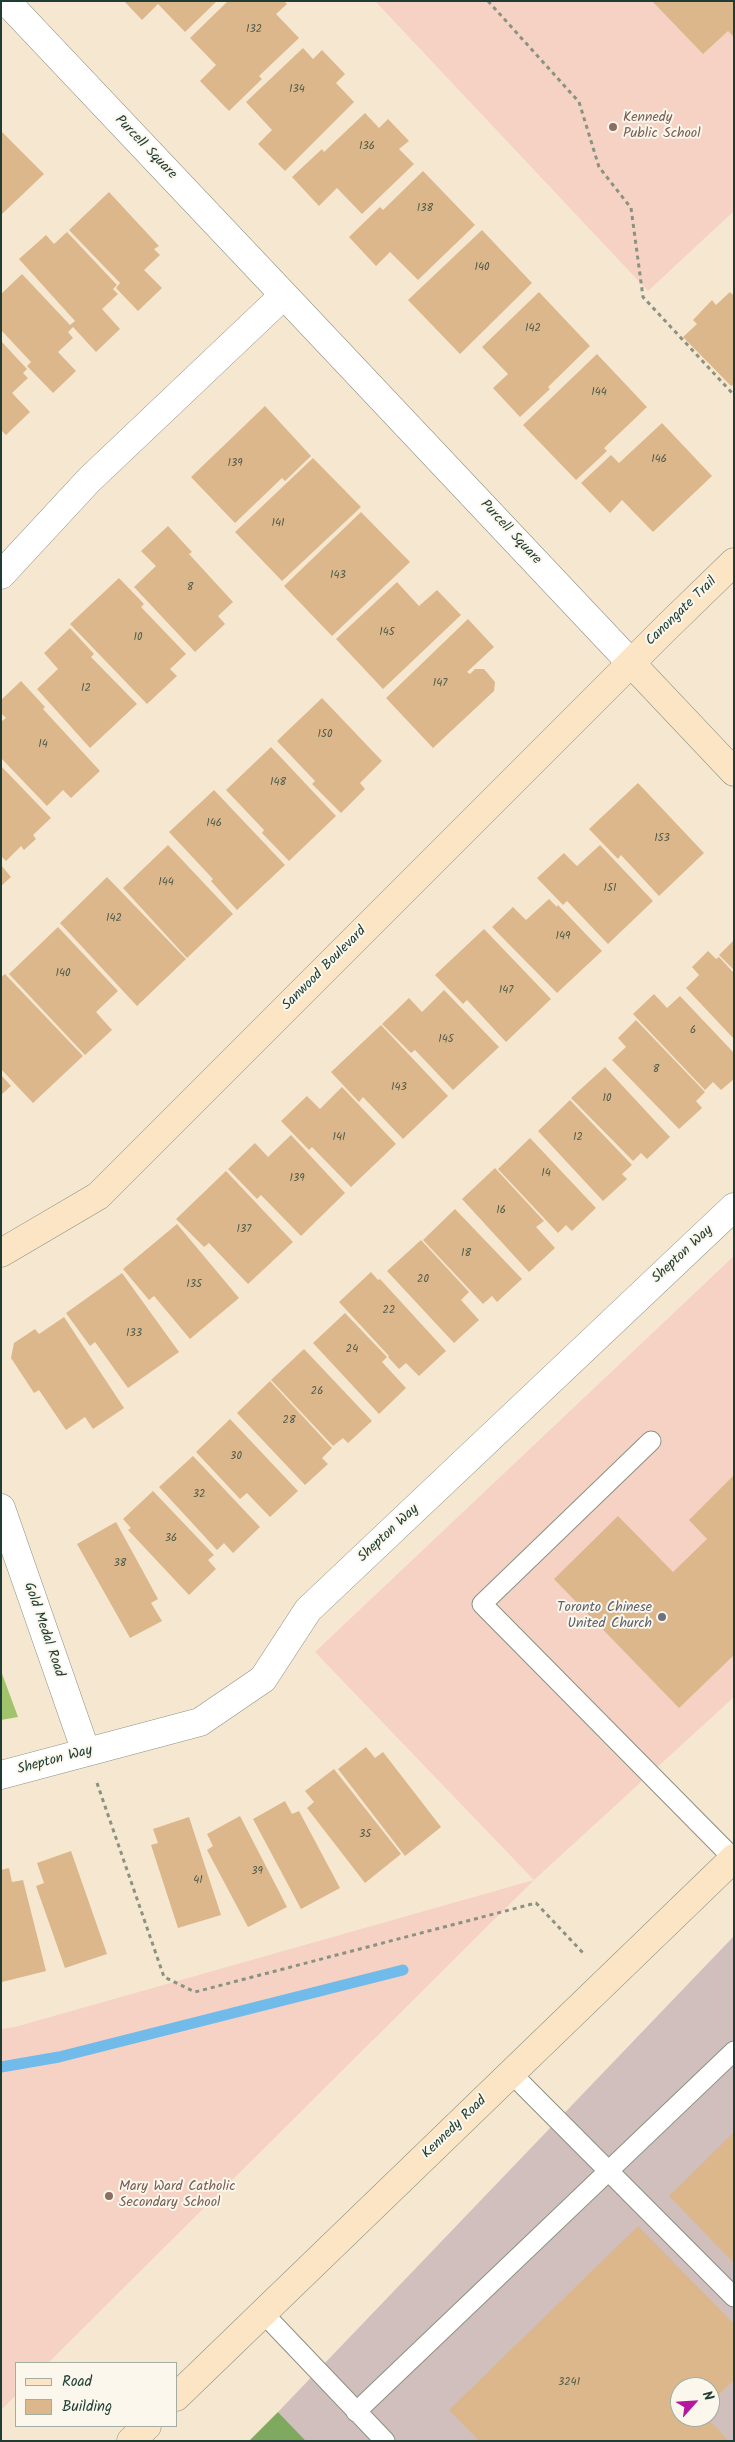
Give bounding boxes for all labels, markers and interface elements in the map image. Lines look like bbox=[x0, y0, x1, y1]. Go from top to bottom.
house number: 132 bbox=[246, 23, 262, 37]
house number: 134 bbox=[289, 83, 305, 97]
place label: Kennedy Public School bbox=[623, 111, 701, 144]
street label: Purcell Square bbox=[110, 113, 180, 183]
marker: Kennedy Public School bbox=[607, 121, 619, 133]
house number: 136 bbox=[359, 140, 375, 154]
house number: 138 bbox=[417, 202, 433, 216]
house number: 140 bbox=[474, 261, 490, 275]
house number: 142 bbox=[525, 322, 541, 336]
house number: 144 bbox=[591, 386, 607, 400]
house number: 146 bbox=[651, 453, 667, 467]
house number: 139 bbox=[227, 457, 243, 471]
street label: Purcell Square bbox=[476, 497, 544, 569]
house number: 141 bbox=[272, 517, 284, 531]
house number: 143 bbox=[330, 569, 346, 583]
street label: Canongate Trail bbox=[643, 574, 721, 650]
house number: 8 bbox=[187, 581, 193, 595]
house number: 145 bbox=[379, 626, 395, 640]
house number: 10 bbox=[134, 631, 142, 645]
house number: 147 bbox=[433, 677, 447, 691]
house number: 12 bbox=[81, 682, 91, 696]
house number: 150 bbox=[318, 728, 332, 742]
house number: 14 bbox=[38, 738, 48, 752]
house number: 148 bbox=[270, 776, 286, 790]
house number: 146 bbox=[206, 817, 222, 831]
house number: 153 bbox=[654, 832, 670, 846]
house number: 144 bbox=[158, 876, 174, 890]
house number: 151 bbox=[604, 882, 616, 896]
house number: 142 bbox=[106, 912, 122, 926]
street label: Sanwood Boulevard bbox=[279, 923, 371, 1015]
house number: 149 bbox=[556, 930, 570, 944]
house number: 140 bbox=[55, 967, 71, 981]
house number: 147 bbox=[499, 984, 513, 998]
house number: 6 bbox=[690, 1024, 696, 1038]
house number: 145 bbox=[438, 1033, 454, 1047]
house number: 8 bbox=[653, 1063, 659, 1077]
house number: 143 bbox=[391, 1081, 407, 1095]
house number: 10 bbox=[603, 1092, 611, 1106]
house number: 141 bbox=[333, 1131, 345, 1145]
house number: 12 bbox=[573, 1131, 583, 1145]
house number: 14 bbox=[541, 1167, 551, 1181]
house number: 139 bbox=[289, 1172, 305, 1186]
house number: 16 bbox=[496, 1204, 506, 1218]
house number: 137 bbox=[237, 1223, 251, 1237]
street label: Shepton Way bbox=[649, 1223, 717, 1287]
house number: 18 bbox=[461, 1247, 471, 1261]
house number: 20 bbox=[417, 1273, 429, 1287]
house number: 135 bbox=[186, 1278, 202, 1292]
house number: 22 bbox=[383, 1304, 395, 1318]
house number: 133 bbox=[126, 1327, 142, 1341]
house number: 24 bbox=[346, 1343, 358, 1357]
house number: 26 bbox=[311, 1385, 323, 1399]
house number: 28 bbox=[282, 1414, 296, 1428]
house number: 30 bbox=[230, 1450, 242, 1464]
house number: 32 bbox=[193, 1488, 205, 1502]
street label: Shepton Way bbox=[355, 1502, 423, 1566]
house number: 36 bbox=[165, 1532, 177, 1546]
house number: 38 bbox=[114, 1557, 126, 1571]
street label: Gold Medal Road bbox=[19, 1580, 67, 1680]
place label: Toronto Chinese United Church bbox=[557, 1601, 652, 1634]
marker: Toronto Chinese United Church bbox=[656, 1611, 668, 1623]
street label: Shepton Way bbox=[16, 1743, 94, 1779]
house number: 35 bbox=[359, 1828, 371, 1842]
house number: 39 bbox=[251, 1865, 263, 1879]
house number: 41 bbox=[193, 1874, 203, 1888]
street label: Kennedy Road bbox=[419, 2093, 491, 2163]
place label: Mary Ward Catholic Secondary School bbox=[119, 2180, 235, 2212]
marker: Mary Ward Catholic Secondary School bbox=[103, 2190, 115, 2202]
legend bbox=[15, 2362, 178, 2427]
text: Road bbox=[62, 2370, 92, 2394]
house number: 3241 bbox=[558, 2376, 580, 2390]
north arrow bbox=[670, 2377, 720, 2427]
text: N bbox=[696, 2387, 719, 2405]
text: Building bbox=[62, 2395, 112, 2419]

